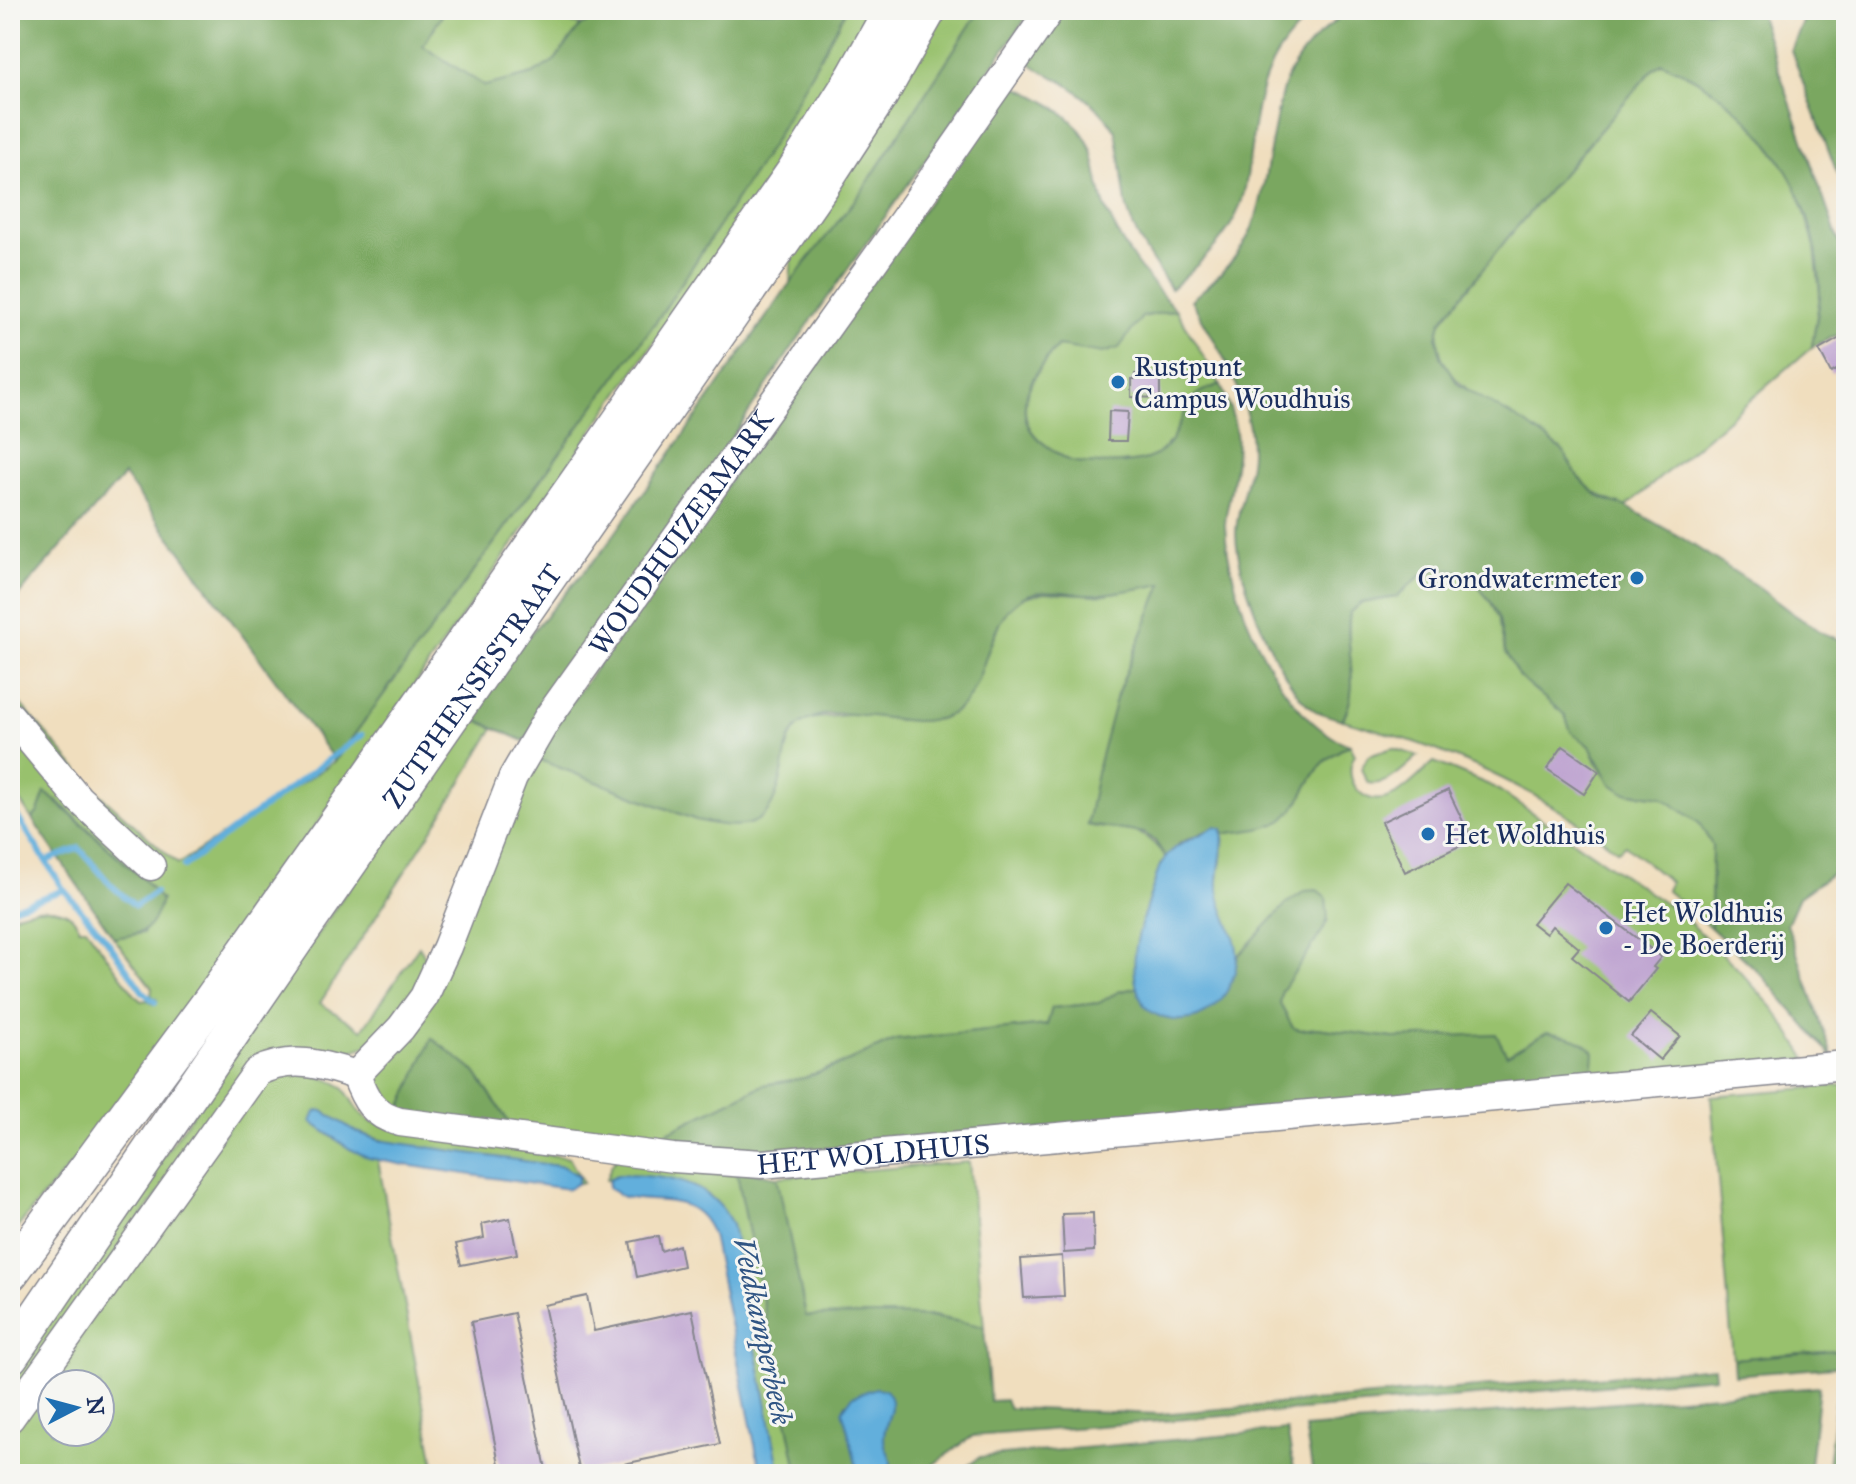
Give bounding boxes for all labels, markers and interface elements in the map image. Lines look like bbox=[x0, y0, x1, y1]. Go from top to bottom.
place label: Rustpunt Campus Woudhuis bbox=[1134, 349, 1351, 416]
marker: Rustpunt Campus Woudhuis bbox=[1109, 373, 1127, 391]
street label: WOUDHUIZERMARK bbox=[581, 401, 781, 662]
street label: ZUTPHENSESTRAAT bbox=[375, 557, 569, 815]
place label: Grondwatermeter bbox=[1417, 561, 1621, 596]
marker: Grondwatermeter bbox=[1628, 569, 1646, 587]
place label: Het Woldhuis bbox=[1444, 817, 1605, 852]
marker: Het Woldhuis bbox=[1419, 825, 1437, 843]
place label: Het Woldhuis - De Boerderij bbox=[1622, 895, 1785, 962]
marker: Het Woldhuis - De Boerderij bbox=[1597, 919, 1615, 937]
street label: HET WOLDHUIS bbox=[755, 1126, 991, 1182]
water label: Veldkamperbeek bbox=[725, 1234, 800, 1428]
north arrow bbox=[36, 1368, 116, 1448]
text: N bbox=[81, 1395, 110, 1417]

